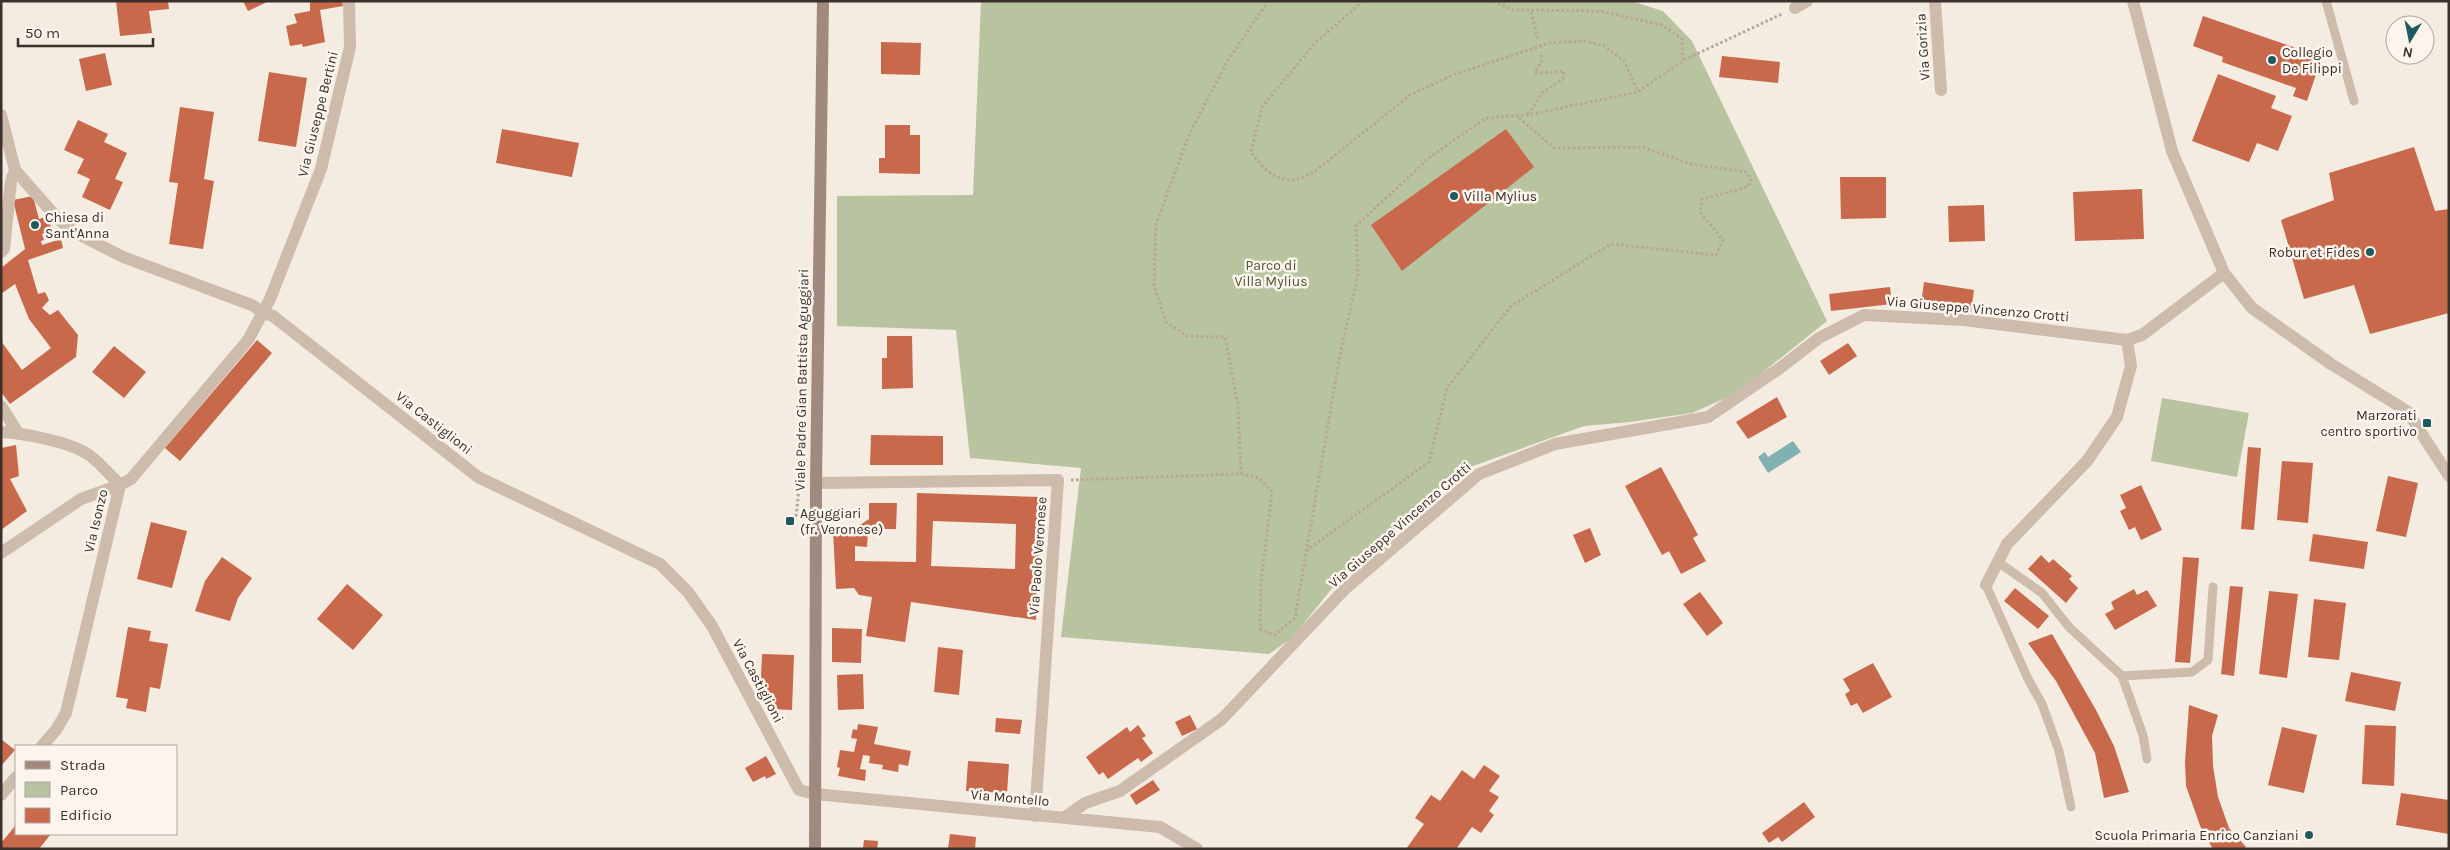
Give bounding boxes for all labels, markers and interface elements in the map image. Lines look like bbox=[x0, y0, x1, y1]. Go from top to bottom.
street label: Via Gorizia bbox=[1912, 13, 1934, 81]
scale bar bbox=[18, 15, 152, 47]
north arrow bbox=[2385, 15, 2435, 65]
text: 50 m bbox=[25, 24, 60, 42]
text: N bbox=[2401, 43, 2414, 62]
place label: Collegio De Filippi bbox=[2282, 44, 2342, 77]
street label: Via Giuseppe Bertini bbox=[294, 49, 342, 179]
marker: Collegio De Filippi bbox=[2266, 54, 2278, 66]
place label: Villa Mylius bbox=[1464, 188, 1537, 205]
marker: Villa Mylius bbox=[1448, 190, 1460, 202]
place label: Chiesa di Sant'Anna bbox=[45, 209, 109, 242]
marker: Chiesa di Sant'Anna bbox=[29, 219, 41, 231]
place label: Robur et Fides bbox=[2268, 244, 2360, 261]
marker: Robur et Fides bbox=[2364, 246, 2376, 258]
park label: Parco di Villa Mylius bbox=[1234, 257, 1308, 290]
street label: Viale Padre Gian Battista Aguggiari bbox=[792, 269, 812, 491]
street label: Via Giuseppe Vincenzo Crotti bbox=[1886, 293, 2070, 325]
street label: Via Castiglioni bbox=[392, 388, 476, 458]
place label: Marzorati centro sportivo bbox=[2320, 407, 2417, 440]
marker: Marzorati centro sportivo bbox=[2421, 417, 2433, 429]
street label: Via Giuseppe Vincenzo Crotti bbox=[1325, 459, 1475, 591]
street label: Via Isonzo bbox=[80, 488, 112, 554]
street label: Via Paolo Veronese bbox=[1025, 496, 1051, 616]
place label: Aguggiari (fr. Veronese) bbox=[800, 505, 883, 538]
marker: Aguggiari (fr. Veronese) bbox=[784, 515, 796, 527]
street label: Via Castiglioni bbox=[729, 636, 787, 726]
legend bbox=[15, 745, 178, 835]
text: Strada bbox=[60, 756, 106, 774]
text: Parco bbox=[60, 781, 98, 799]
street label: Via Montello bbox=[970, 786, 1050, 810]
text: Edificio bbox=[60, 806, 112, 824]
place label: Scuola Primaria Enrico Canziani bbox=[2095, 827, 2299, 844]
marker: Scuola Primaria Enrico Canziani bbox=[2303, 829, 2315, 841]

